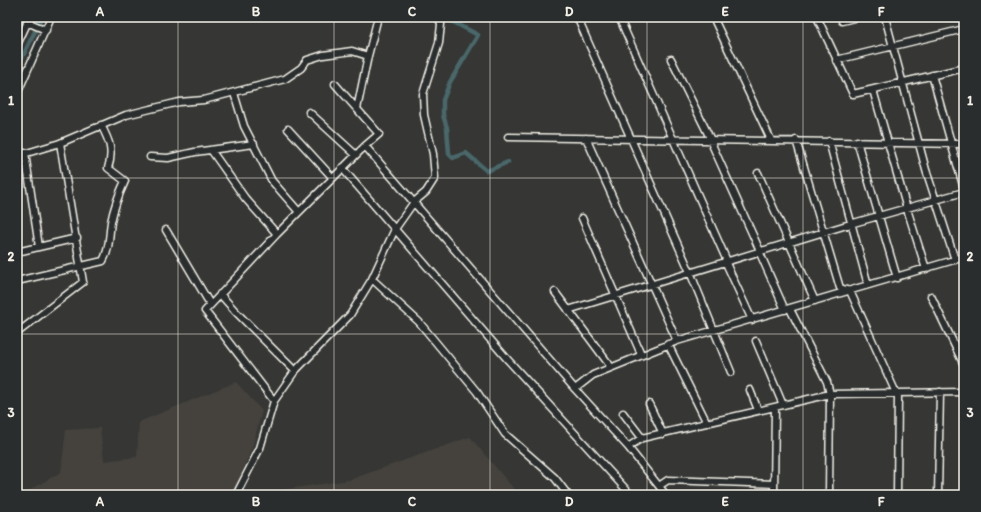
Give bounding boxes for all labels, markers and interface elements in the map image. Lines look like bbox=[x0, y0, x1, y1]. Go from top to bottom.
text: A bbox=[95, 4, 105, 19]
text: B bbox=[252, 4, 261, 19]
text: C bbox=[408, 4, 417, 19]
text: D bbox=[565, 4, 574, 19]
text: E bbox=[721, 4, 729, 19]
text: F bbox=[878, 4, 885, 19]
text: 1 bbox=[8, 93, 14, 108]
text: 1 bbox=[967, 93, 973, 108]
text: 2 bbox=[8, 249, 15, 264]
text: 2 bbox=[967, 249, 974, 264]
text: 3 bbox=[7, 405, 15, 420]
text: 3 bbox=[966, 405, 974, 420]
text: A bbox=[95, 494, 105, 509]
text: B bbox=[252, 494, 261, 509]
text: C bbox=[408, 494, 417, 509]
text: D bbox=[565, 494, 574, 509]
text: E bbox=[721, 494, 729, 509]
text: F bbox=[878, 494, 885, 509]

